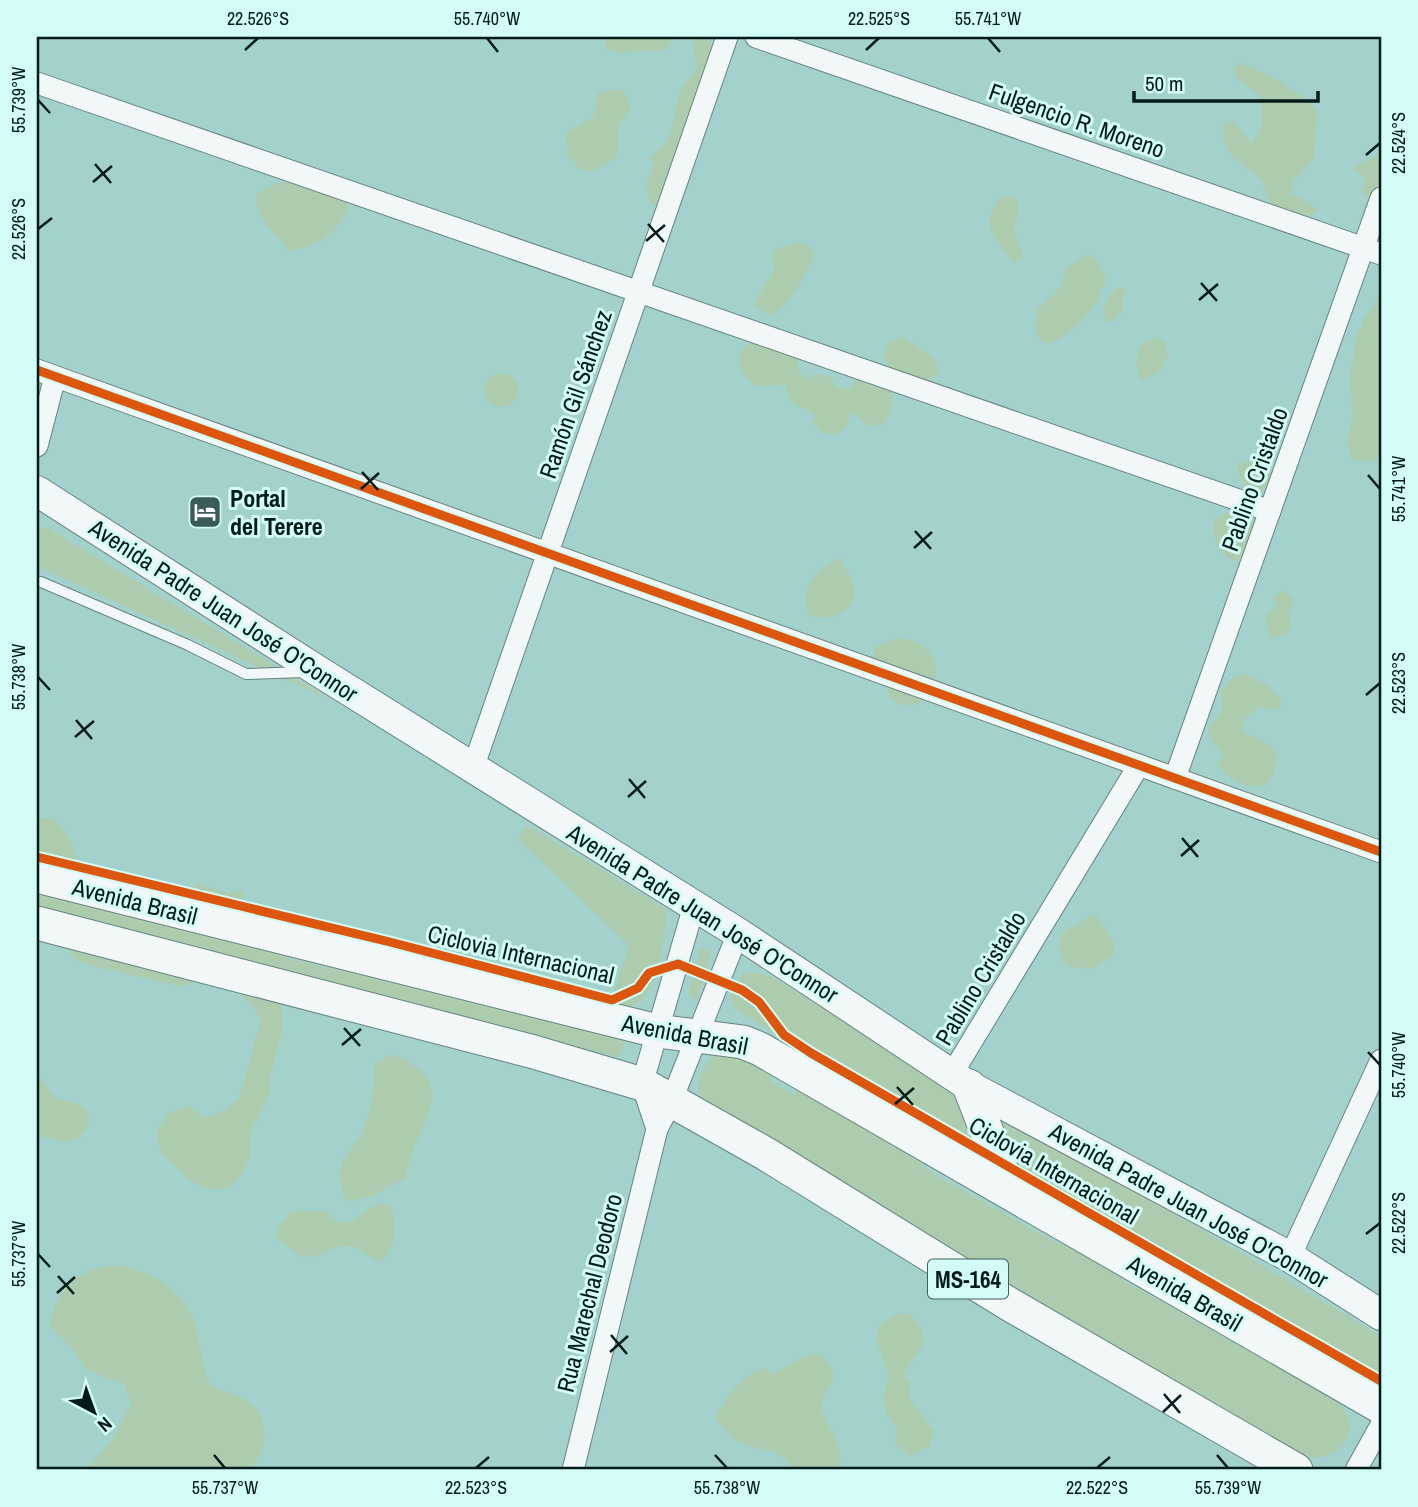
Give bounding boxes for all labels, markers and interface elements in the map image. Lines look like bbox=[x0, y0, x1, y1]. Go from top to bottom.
text: 22.526°S bbox=[227, 6, 289, 31]
text: 55.740°W bbox=[454, 6, 520, 31]
text: 22.525°S bbox=[848, 6, 910, 31]
text: 55.741°W bbox=[955, 6, 1021, 31]
scale bar bbox=[1134, 60, 1318, 104]
text: 55.739°W bbox=[6, 67, 31, 133]
text: 50 m bbox=[1145, 69, 1183, 98]
street label: Fulgencio R. Moreno bbox=[985, 75, 1169, 165]
text: 22.524°S bbox=[1386, 112, 1411, 174]
text: 22.526°S bbox=[6, 198, 31, 260]
street label: Ramón Gil Sánchez bbox=[531, 305, 619, 482]
street label: Pablino Cristaldo bbox=[1213, 403, 1295, 555]
text: 55.741°W bbox=[1386, 456, 1411, 522]
place label: Portal del Terere bbox=[230, 482, 323, 542]
hotel icon: Portal del Terere bbox=[186, 493, 224, 531]
street label: Avenida Padre Juan José O'Connor bbox=[83, 510, 365, 709]
text: 55.738°W bbox=[6, 644, 31, 710]
text: 22.523°S bbox=[1386, 652, 1411, 714]
street label: Avenida Padre Juan José O'Connor bbox=[560, 816, 845, 1010]
street label: Avenida Brasil bbox=[68, 870, 201, 932]
street label: Pablino Cristaldo bbox=[927, 905, 1033, 1051]
street label: Ciclovia Internacional bbox=[425, 917, 617, 991]
street label: Avenida Brasil bbox=[618, 1006, 751, 1062]
text: 55.740°W bbox=[1386, 1032, 1411, 1098]
street label: Ciclovia Internacional bbox=[964, 1109, 1144, 1231]
street label: Avenida Padre Juan José O'Connor bbox=[1043, 1114, 1335, 1295]
street label: Rua Marechal Deodoro bbox=[549, 1190, 629, 1396]
text: 22.522°S bbox=[1386, 1192, 1411, 1254]
text: 55.737°W bbox=[6, 1221, 31, 1287]
street label: Avenida Brasil bbox=[1121, 1247, 1248, 1339]
road number: MS-164 bbox=[928, 1260, 1008, 1298]
north arrow bbox=[60, 1378, 130, 1448]
text: N bbox=[92, 1411, 118, 1438]
text: 55.737°W bbox=[192, 1475, 258, 1500]
text: 22.523°S bbox=[445, 1475, 507, 1500]
text: 55.738°W bbox=[694, 1475, 760, 1500]
text: 22.522°S bbox=[1066, 1475, 1128, 1500]
text: 55.739°W bbox=[1195, 1475, 1261, 1500]

